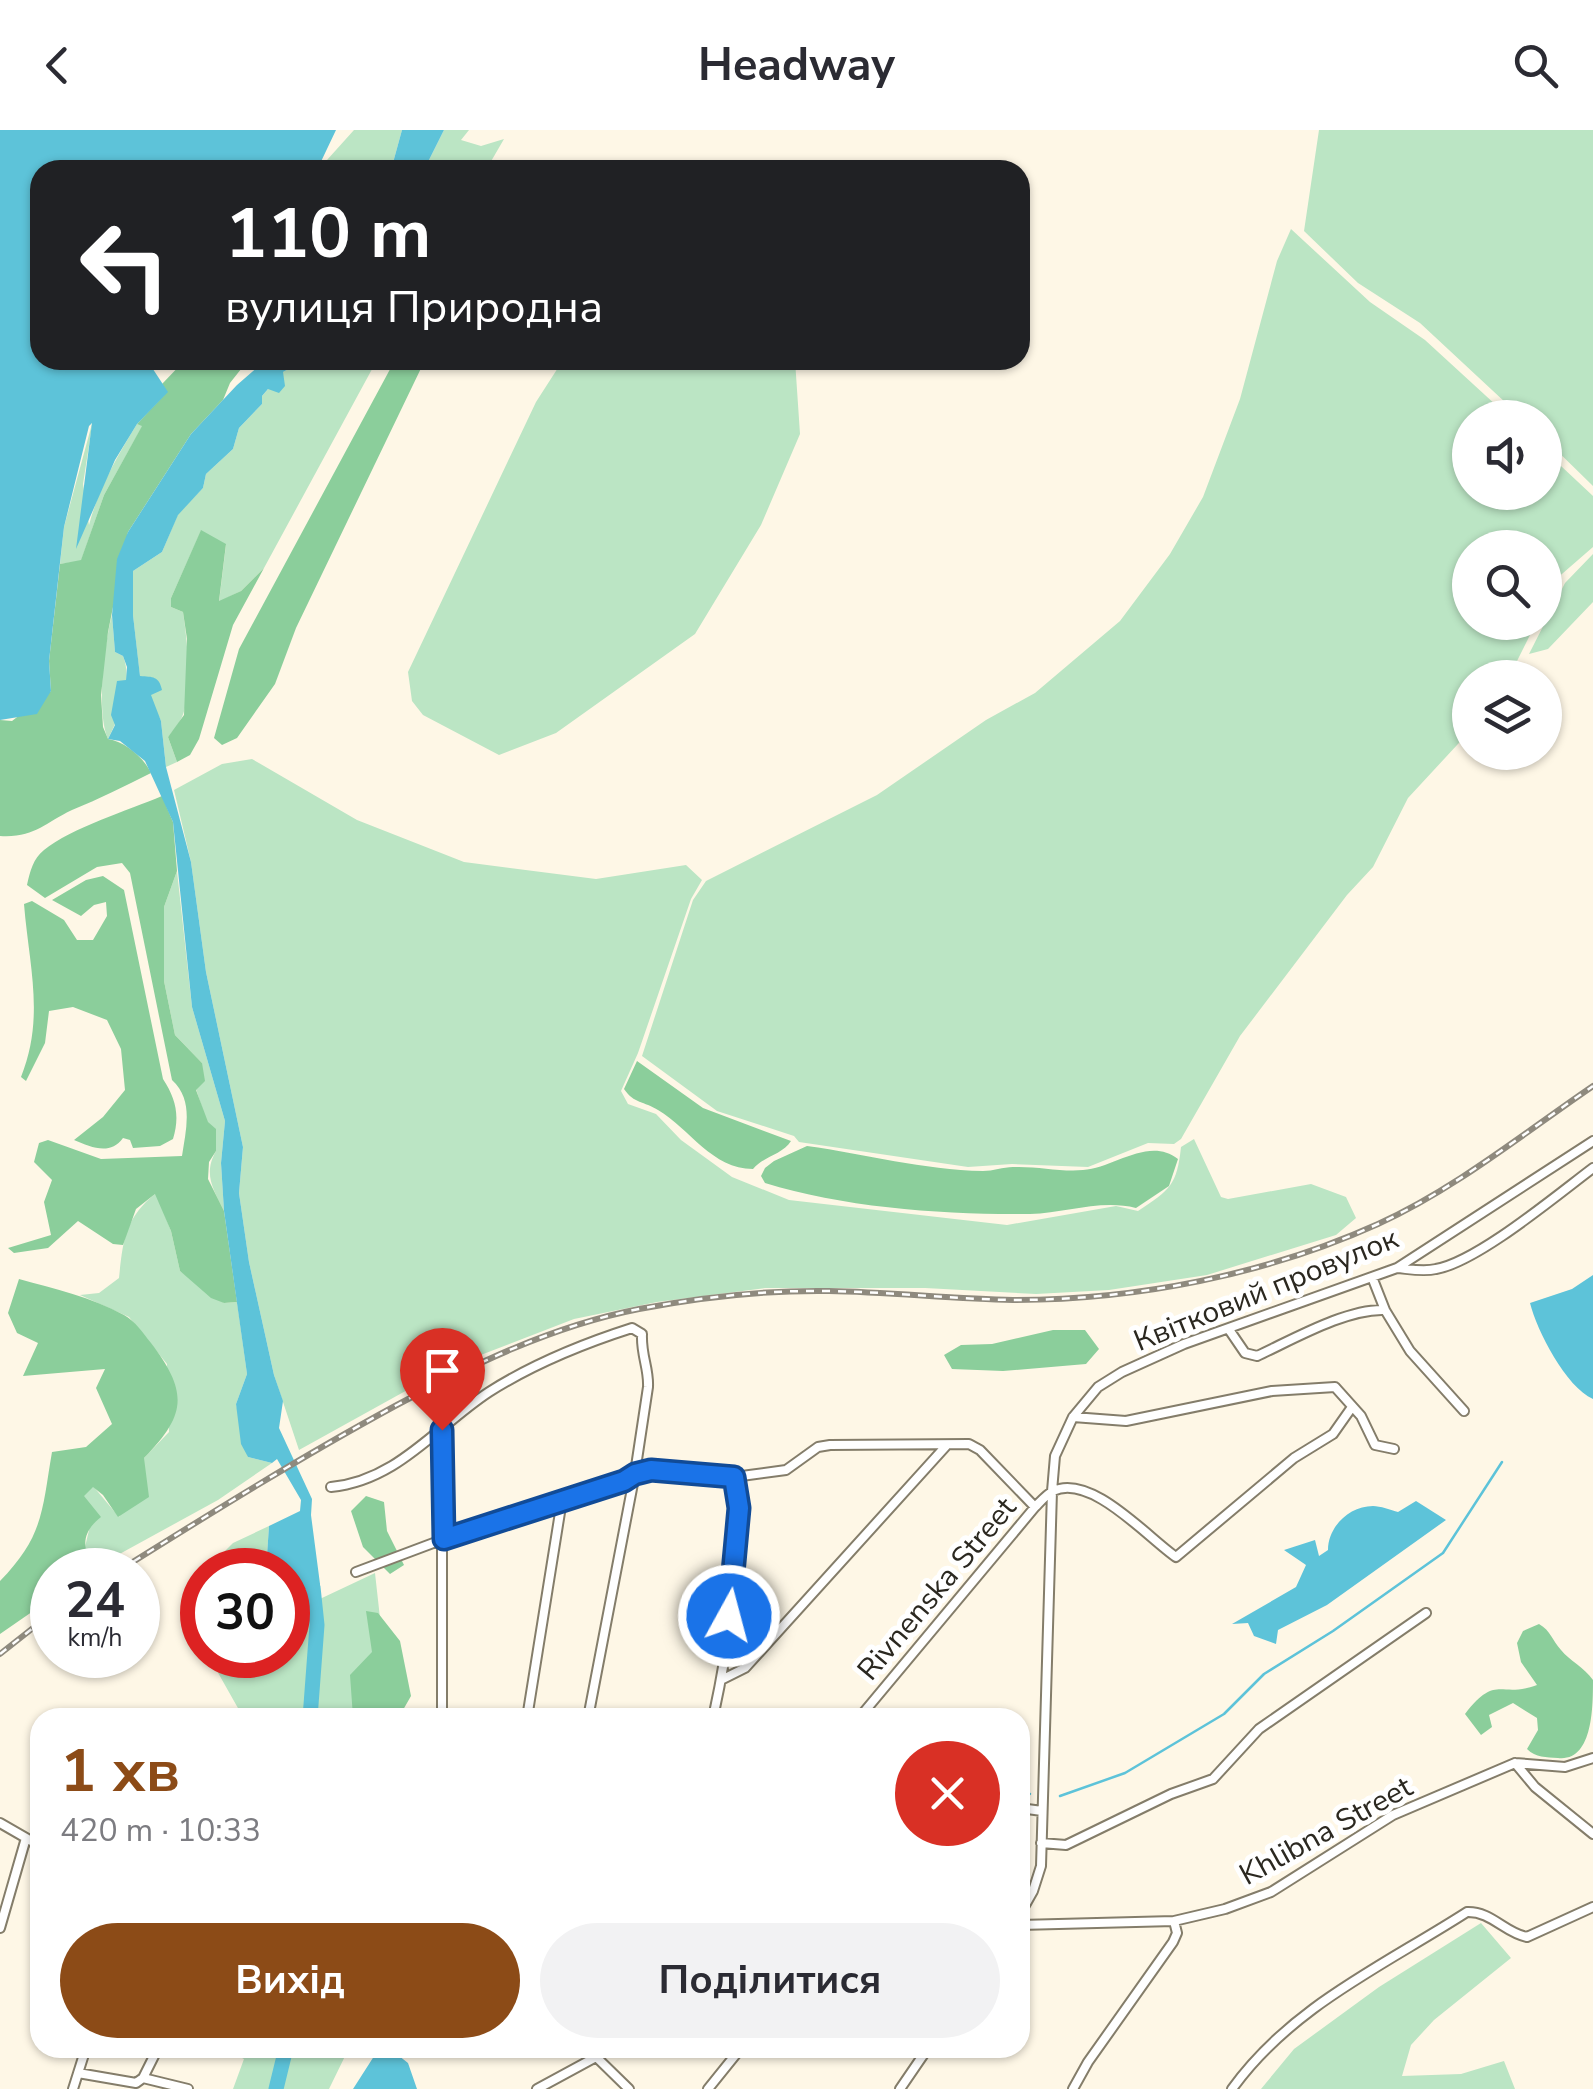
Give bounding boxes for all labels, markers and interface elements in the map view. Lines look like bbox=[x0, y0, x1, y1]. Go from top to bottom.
text: Headway bbox=[698, 35, 895, 96]
icon: back bbox=[30, 38, 85, 93]
icon: search bbox=[1508, 38, 1563, 93]
text: 110 m bbox=[225, 186, 431, 282]
icon: left bbox=[60, 200, 190, 330]
text: вулиця Природна bbox=[225, 277, 603, 338]
map controls bbox=[1452, 400, 1562, 770]
button: sound bbox=[1452, 400, 1562, 510]
button: search bbox=[1452, 530, 1562, 640]
button: layers bbox=[1452, 660, 1562, 770]
street label: Квітковий провулок bbox=[1128, 1218, 1404, 1362]
pin bbox=[400, 1328, 485, 1431]
icon: arrive bbox=[415, 1343, 470, 1398]
street label: Rivnenska Street bbox=[848, 1488, 1026, 1689]
speed limit sign: 30 bbox=[180, 1548, 310, 1678]
position arrow bbox=[677, 1564, 781, 1668]
text: 24 bbox=[65, 1566, 125, 1635]
text: km/h bbox=[67, 1621, 123, 1655]
text: 1 хв bbox=[60, 1730, 180, 1812]
button: close bbox=[895, 1741, 1000, 1846]
street label: Khlibna Street bbox=[1232, 1766, 1420, 1895]
text: 420 m · 10:33 bbox=[60, 1809, 261, 1852]
button: Вихід bbox=[60, 1923, 520, 2038]
button: Поділитися bbox=[540, 1923, 1000, 2038]

